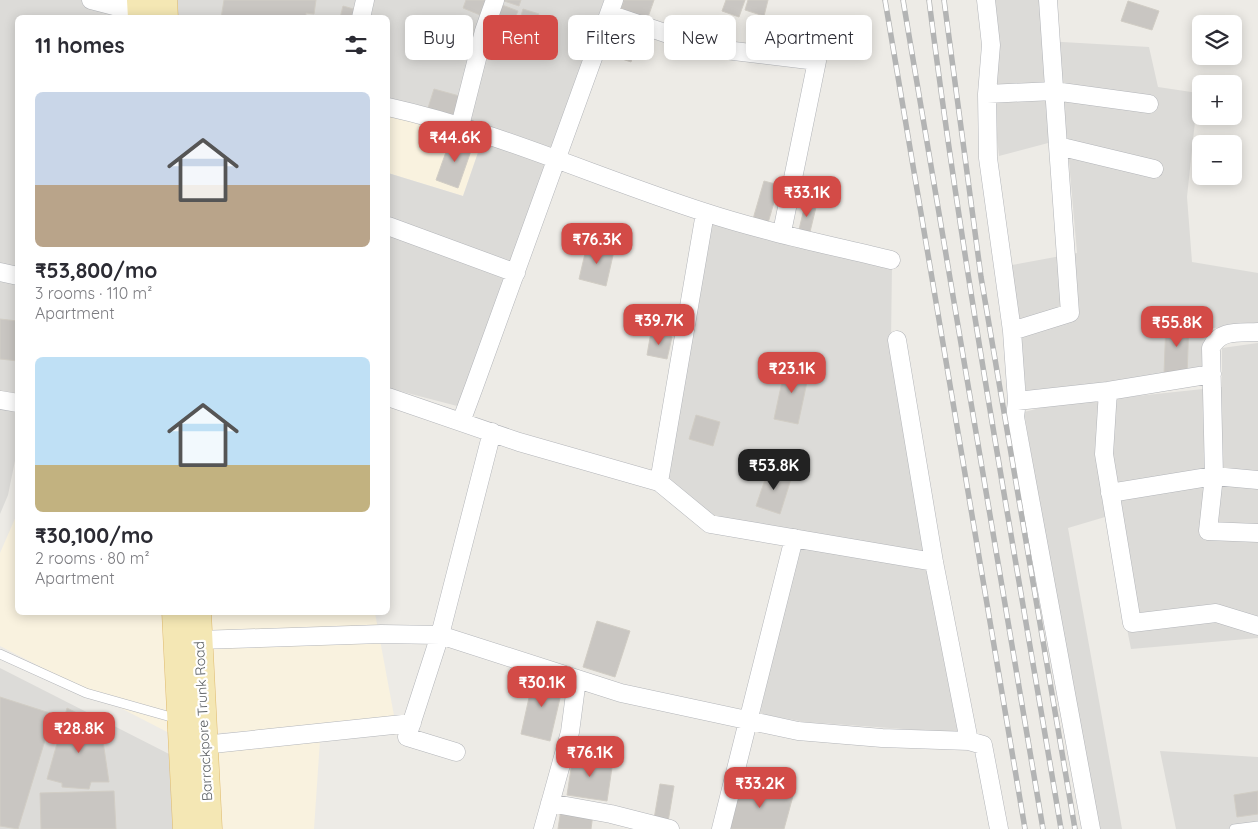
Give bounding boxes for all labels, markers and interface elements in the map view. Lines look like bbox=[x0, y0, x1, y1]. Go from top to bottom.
chip: Buy bbox=[405, 15, 473, 60]
chip: Rent bbox=[483, 15, 558, 60]
chip: Filters bbox=[568, 15, 654, 60]
chip: New bbox=[664, 15, 736, 60]
chip: Apartment bbox=[746, 15, 872, 60]
map controls bbox=[1192, 15, 1242, 185]
button: layers bbox=[1192, 15, 1242, 65]
icon: filters bbox=[342, 31, 370, 59]
text: 11 homes bbox=[35, 32, 125, 58]
button: + bbox=[1192, 75, 1242, 125]
pin: ₹44.6K bbox=[414, 120, 496, 163]
icon: home bbox=[158, 125, 248, 215]
text: ₹44.6K bbox=[430, 127, 480, 147]
button: − bbox=[1192, 135, 1242, 185]
pin: ₹33.1K bbox=[766, 176, 848, 218]
text: ₹33.1K bbox=[784, 182, 830, 202]
pin: ₹76.3K bbox=[556, 222, 638, 265]
text: ₹76.3K bbox=[572, 229, 622, 249]
text: ₹53,800/mo bbox=[35, 257, 157, 283]
text: 3 rooms · 110 m² bbox=[35, 283, 152, 303]
text: Apartment bbox=[35, 303, 115, 323]
pin: ₹39.7K bbox=[618, 304, 700, 346]
pin: ₹55.8K bbox=[1136, 306, 1218, 348]
text: ₹39.7K bbox=[634, 310, 684, 330]
text: ₹55.8K bbox=[1152, 312, 1202, 332]
pin: ₹23.1K bbox=[751, 352, 833, 394]
text: ₹23.1K bbox=[769, 358, 815, 378]
icon: home bbox=[158, 390, 248, 480]
pin: ₹53.8K bbox=[733, 448, 815, 491]
text: ₹53.8K bbox=[749, 455, 799, 475]
text: ₹30,100/mo bbox=[35, 522, 153, 548]
text: 2 rooms · 80 m² bbox=[35, 548, 150, 568]
text: Apartment bbox=[35, 568, 115, 588]
street label: Barrackpore Trunk Road bbox=[190, 640, 216, 802]
pin: ₹30.1K bbox=[501, 666, 583, 708]
text: ₹30.1K bbox=[518, 672, 566, 692]
pin: ₹28.8K bbox=[38, 712, 120, 754]
text: ₹28.8K bbox=[54, 718, 104, 738]
pin: ₹76.1K bbox=[549, 736, 631, 778]
text: ₹76.1K bbox=[567, 742, 613, 762]
pin: ₹33.2K bbox=[719, 766, 801, 809]
text: ₹33.2K bbox=[735, 773, 785, 793]

